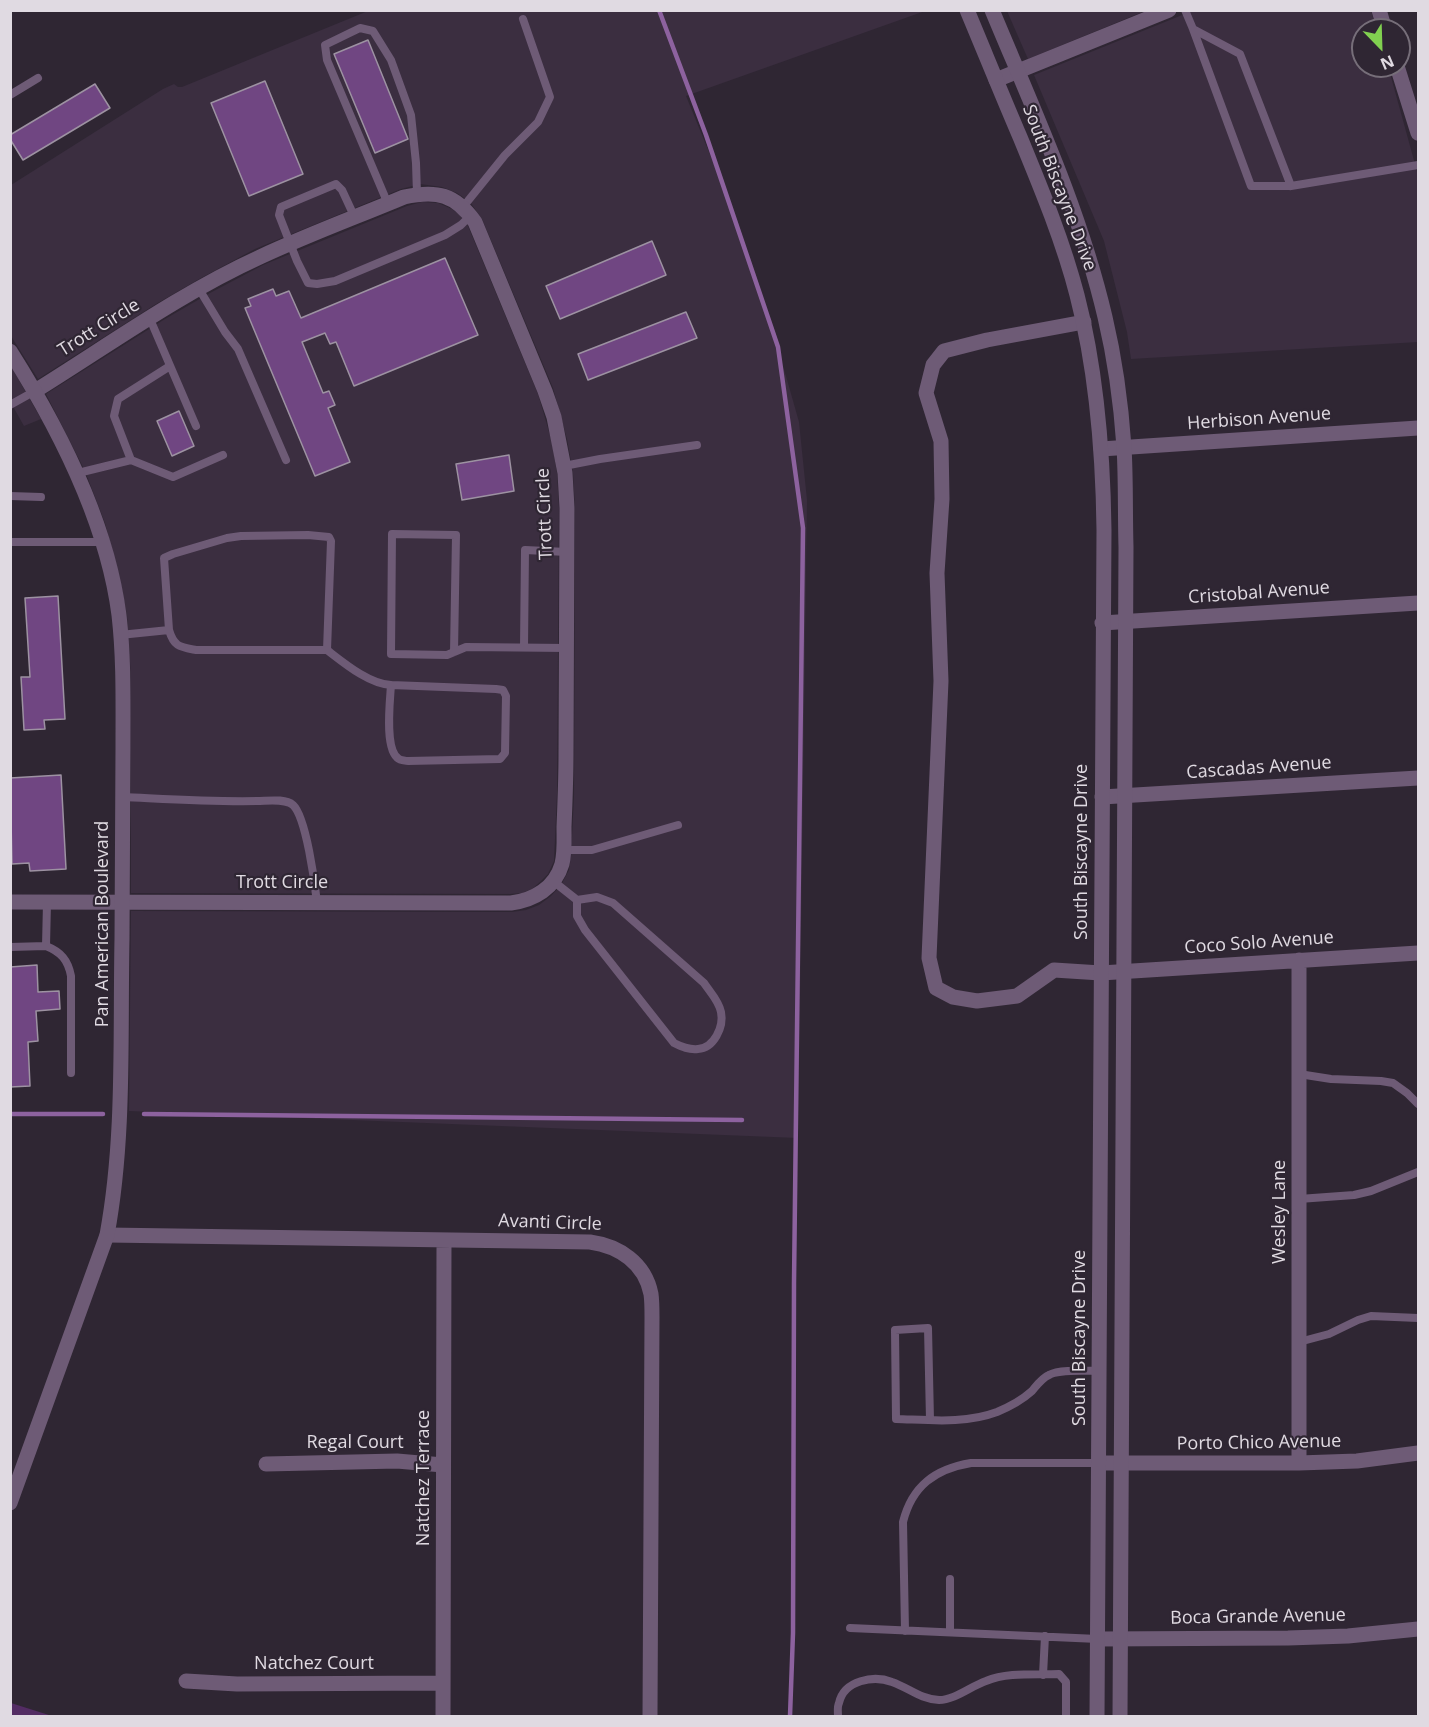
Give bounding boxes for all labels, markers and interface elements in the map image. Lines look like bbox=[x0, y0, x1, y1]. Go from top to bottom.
north arrow bbox=[1351, 18, 1411, 78]
text: N bbox=[1377, 50, 1398, 75]
street label: South Biscayne Drive bbox=[1017, 102, 1101, 274]
street label: Trott Circle bbox=[54, 294, 144, 362]
street label: Herbison Avenue bbox=[1186, 403, 1332, 435]
street label: Trott Circle bbox=[533, 468, 557, 560]
street label: Cristobal Avenue bbox=[1187, 577, 1331, 609]
street label: Cascadas Avenue bbox=[1186, 752, 1332, 784]
street label: South Biscayne Drive bbox=[1071, 764, 1093, 940]
street label: Pan American Boulevard bbox=[92, 821, 114, 1027]
street label: Trott Circle bbox=[236, 872, 328, 894]
street label: Coco Solo Avenue bbox=[1184, 927, 1334, 959]
street label: Wesley Lane bbox=[1269, 1160, 1291, 1264]
street label: Avanti Circle bbox=[498, 1210, 602, 1236]
street label: South Biscayne Drive bbox=[1069, 1250, 1091, 1426]
street label: Natchez Terrace bbox=[413, 1410, 435, 1546]
street label: Porto Chico Avenue bbox=[1177, 1431, 1341, 1455]
street label: Regal Court bbox=[306, 1432, 404, 1454]
street label: Boca Grande Avenue bbox=[1170, 1605, 1346, 1629]
street label: Natchez Court bbox=[254, 1653, 374, 1675]

